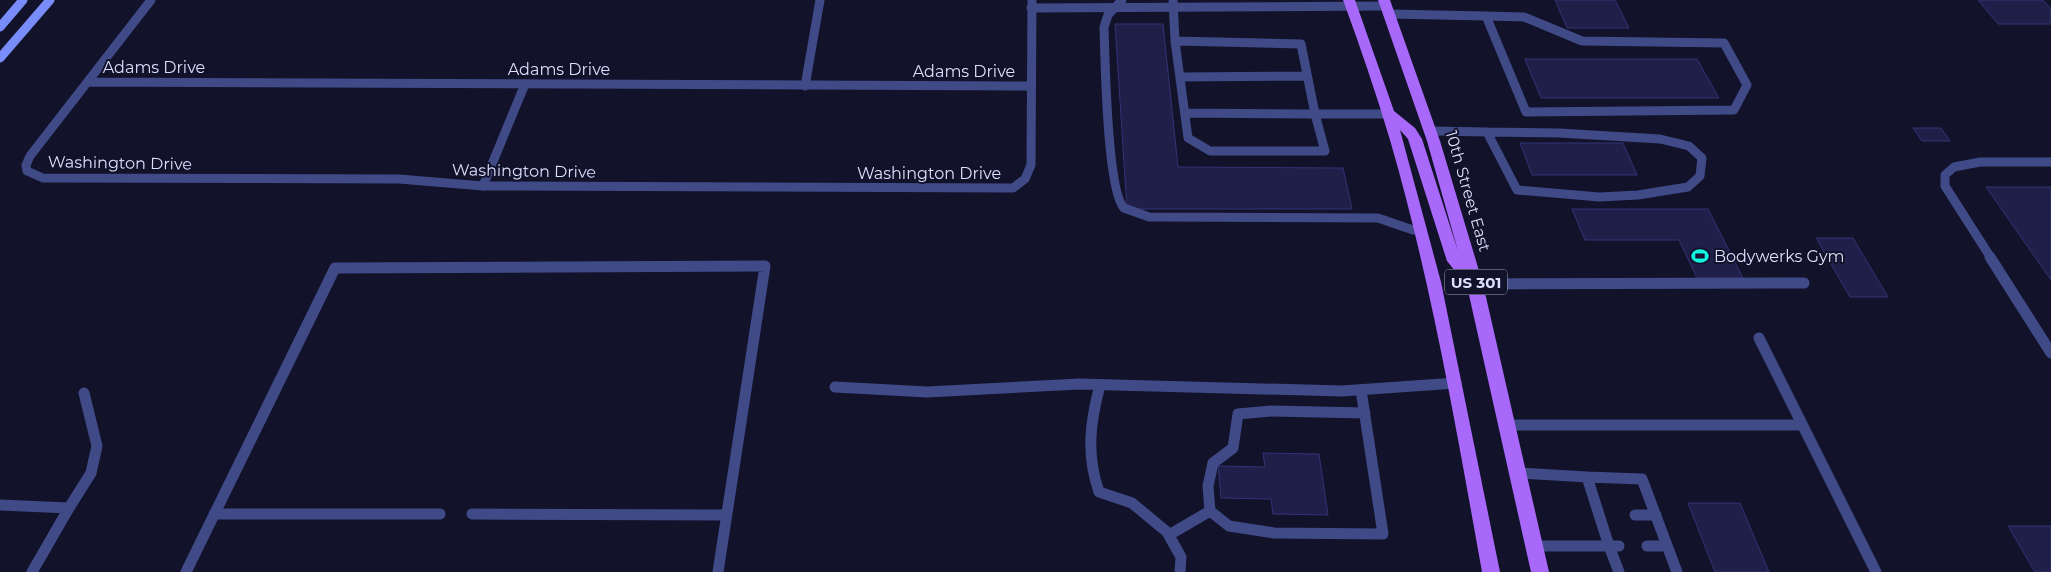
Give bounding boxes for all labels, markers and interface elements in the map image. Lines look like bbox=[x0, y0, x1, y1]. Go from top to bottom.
street label: Adams Drive bbox=[103, 58, 205, 77]
street label: Adams Drive bbox=[508, 60, 610, 79]
street label: Adams Drive bbox=[913, 62, 1015, 81]
street label: 10th Street East bbox=[1442, 128, 1494, 254]
street label: Washington Drive bbox=[48, 152, 192, 174]
street label: Washington Drive bbox=[452, 160, 596, 182]
street label: Washington Drive bbox=[857, 164, 1001, 183]
sports icon: Bodywerks Gym bbox=[1690, 246, 1710, 266]
place label: Bodywerks Gym bbox=[1714, 247, 1845, 266]
road number: US 301 bbox=[1445, 270, 1507, 294]

